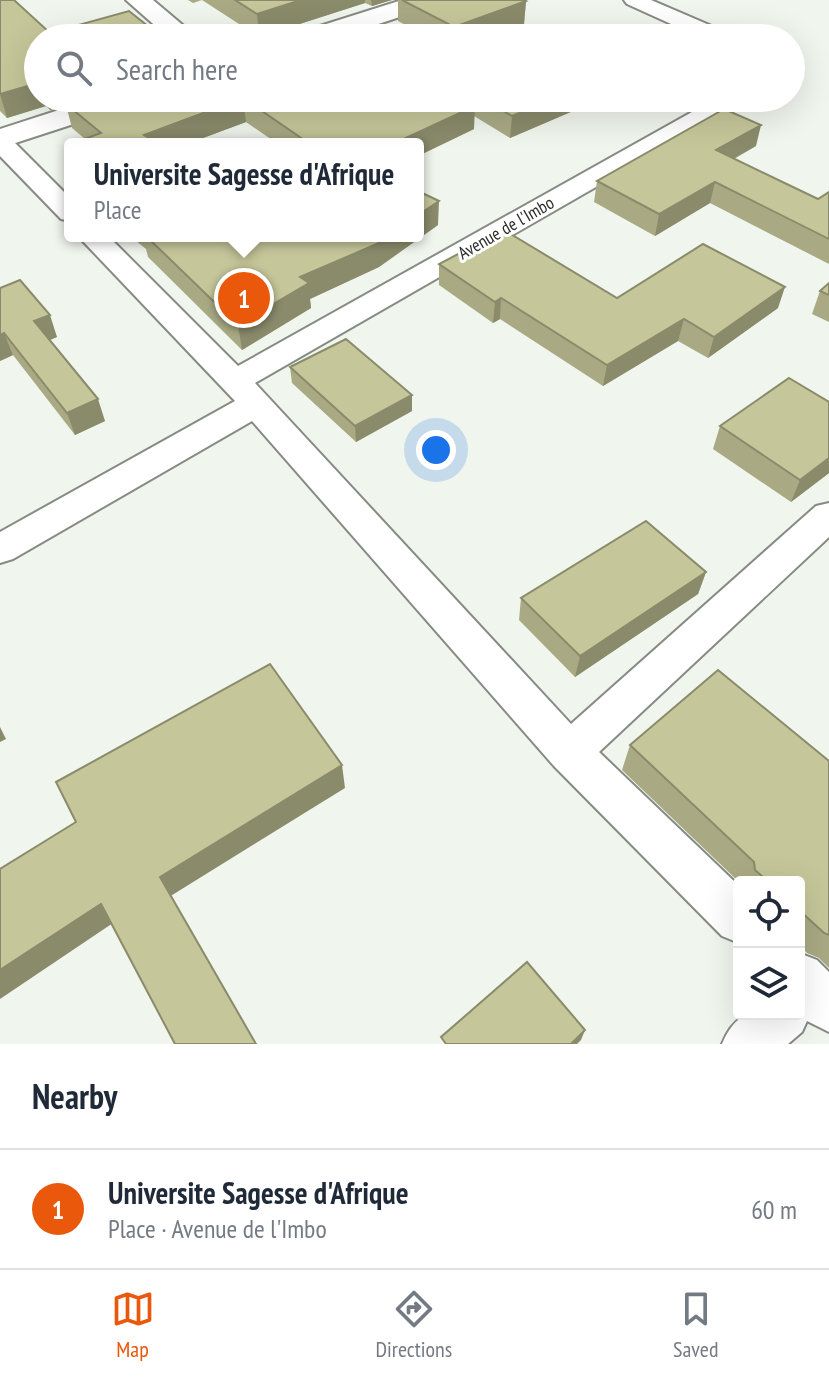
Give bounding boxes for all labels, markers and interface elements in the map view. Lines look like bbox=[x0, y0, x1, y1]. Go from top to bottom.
search box bbox=[24, 24, 805, 112]
icon: search bbox=[52, 46, 96, 90]
text: Search here bbox=[116, 49, 238, 88]
popup bbox=[64, 138, 424, 242]
text: Universite Sagesse d'Afrique bbox=[94, 154, 394, 193]
street label: Avenue de l'Imbo bbox=[454, 191, 558, 264]
text: Place bbox=[94, 193, 142, 226]
pin: 1 bbox=[218, 268, 270, 328]
your location bbox=[416, 430, 456, 470]
map controls bbox=[733, 876, 805, 1020]
button: locate bbox=[733, 876, 805, 948]
button: layers bbox=[733, 948, 805, 1020]
text: Nearby bbox=[32, 1074, 117, 1118]
text: Universite Sagesse d'Afrique bbox=[108, 1173, 408, 1212]
text: 1 bbox=[52, 1193, 64, 1226]
text: 60 m bbox=[751, 1193, 797, 1226]
text: Place · Avenue de l'Imbo bbox=[108, 1212, 327, 1245]
tab: Map bbox=[111, 1287, 155, 1363]
tab: Directions bbox=[376, 1287, 452, 1363]
tab: Saved bbox=[673, 1287, 718, 1363]

